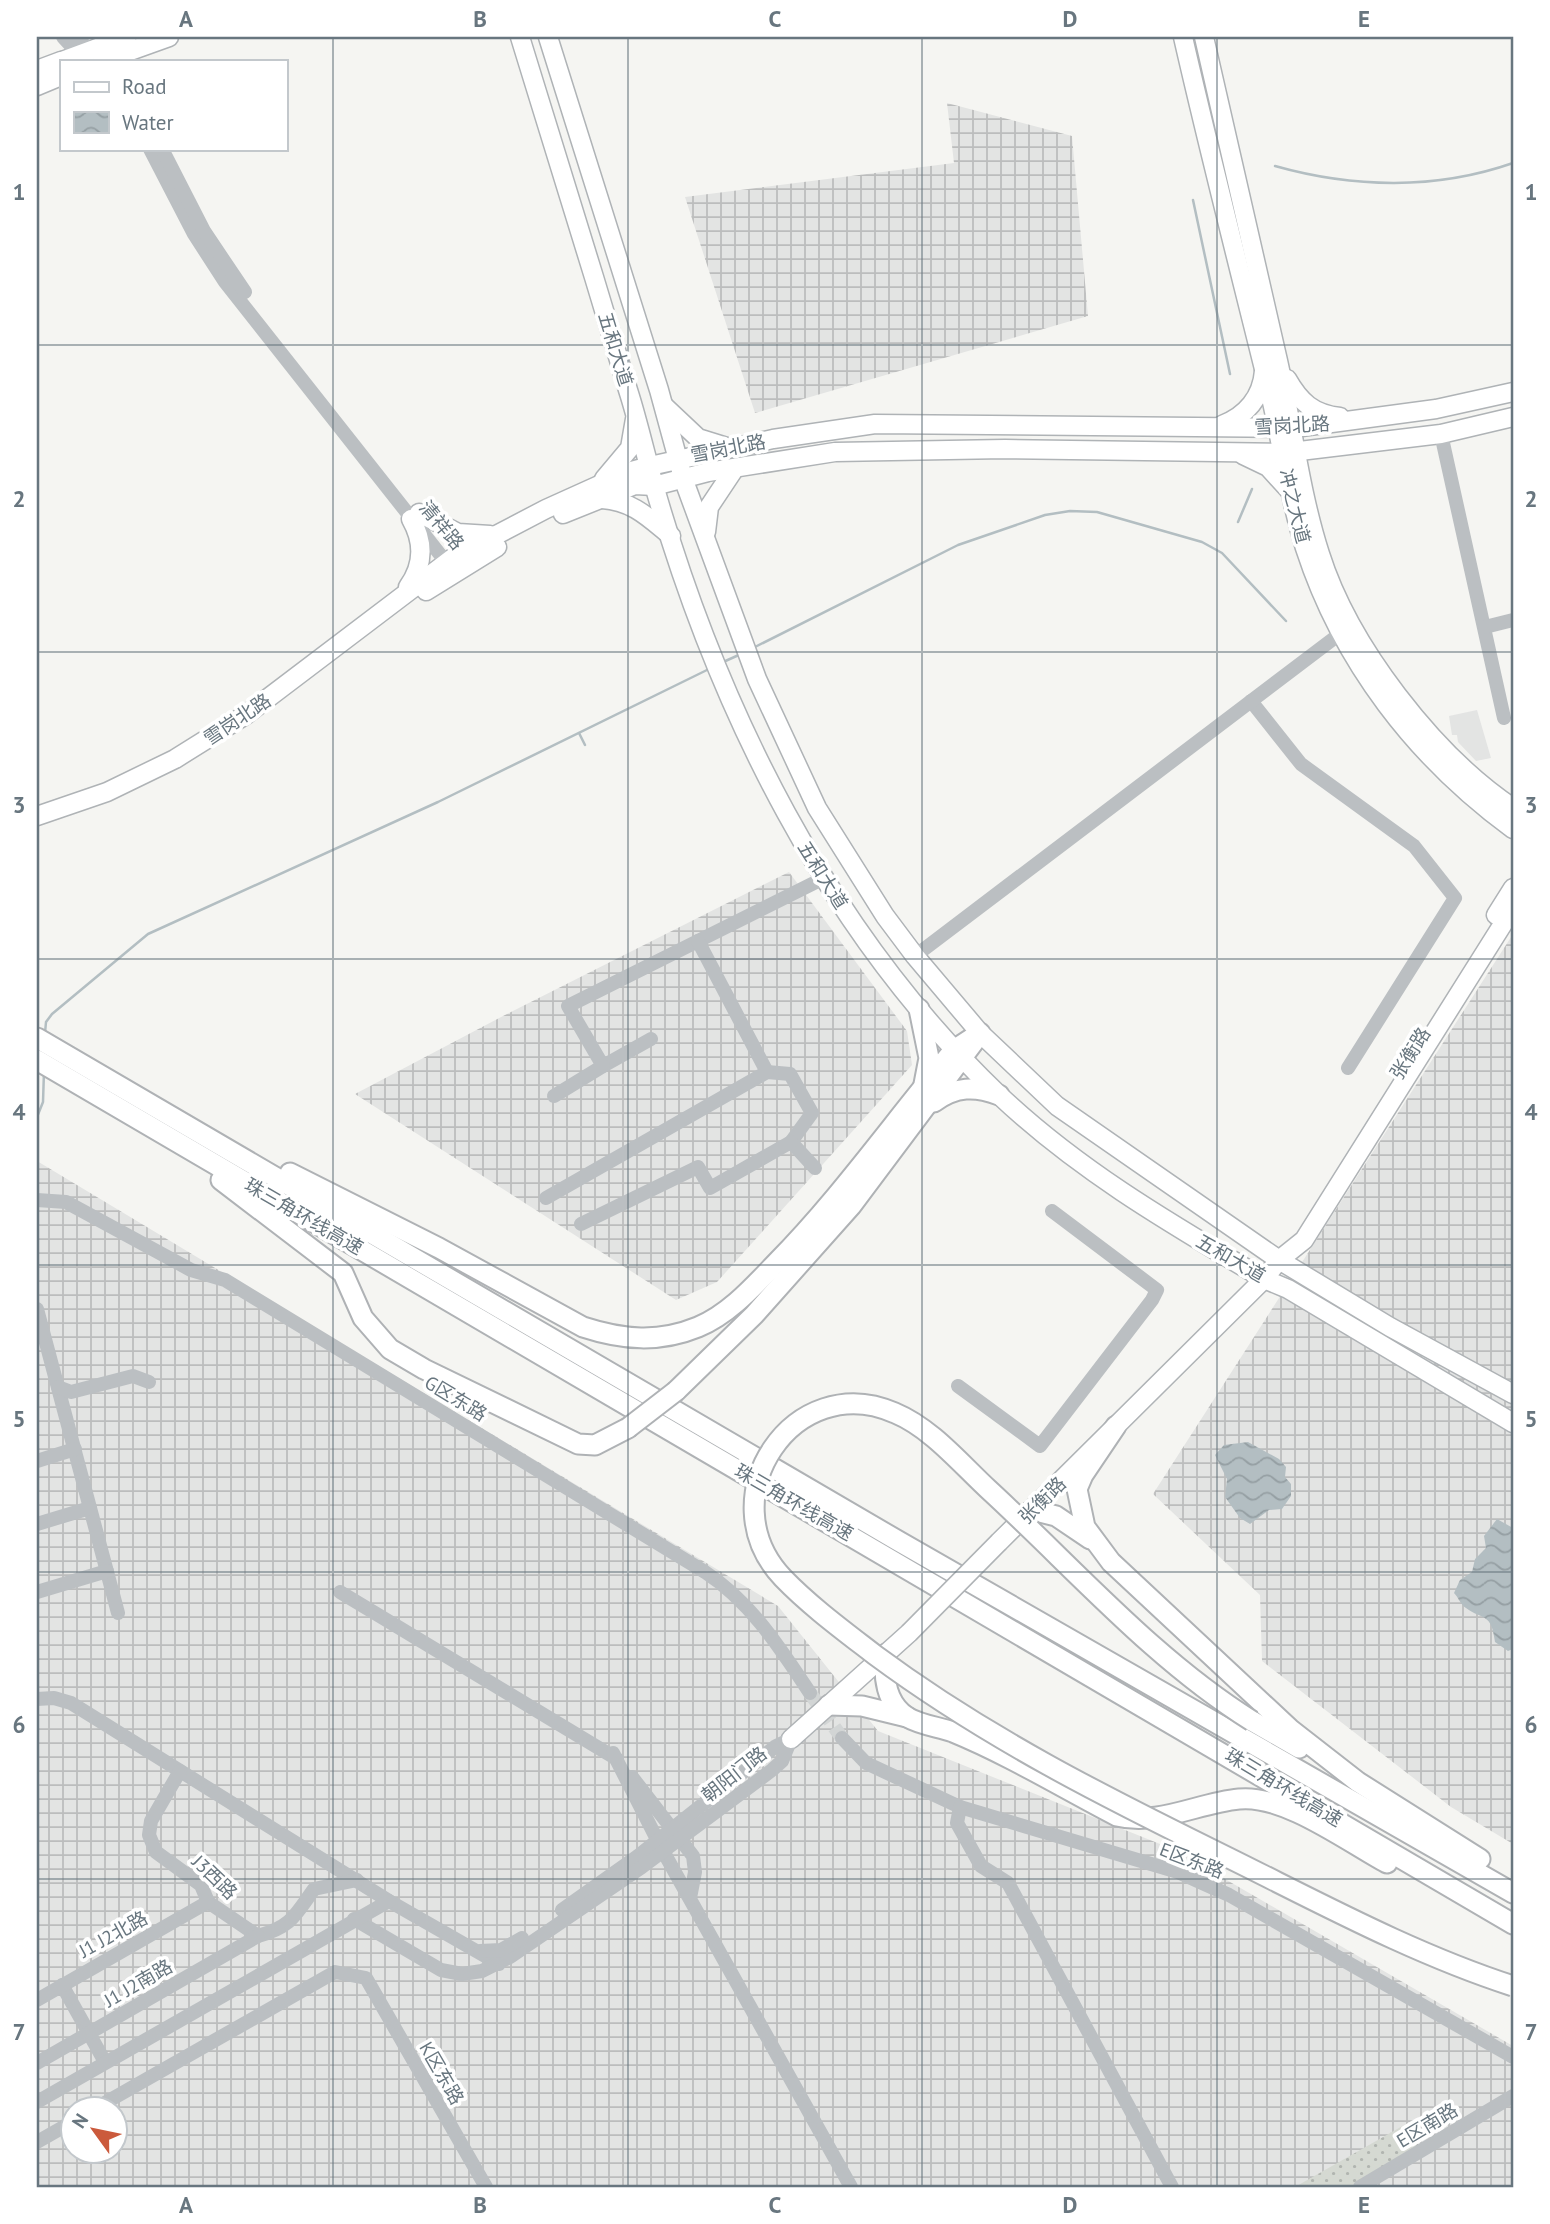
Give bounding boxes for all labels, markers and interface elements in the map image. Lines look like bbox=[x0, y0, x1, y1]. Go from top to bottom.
text: A bbox=[179, 4, 193, 33]
text: B bbox=[473, 4, 487, 33]
text: C bbox=[769, 4, 782, 33]
text: D bbox=[1063, 4, 1077, 33]
text: E bbox=[1358, 4, 1370, 33]
legend bbox=[60, 60, 287, 150]
text: Road bbox=[122, 73, 166, 100]
text: Water bbox=[122, 109, 174, 136]
text: 1 bbox=[12, 177, 26, 206]
text: 1 bbox=[1524, 177, 1538, 206]
street label: 五和大道 bbox=[593, 309, 639, 389]
street label: 雪岗北路 bbox=[1253, 411, 1331, 439]
street label: 雪岗北路 bbox=[688, 429, 768, 467]
street label: 冲之大道 bbox=[1274, 466, 1316, 546]
text: 2 bbox=[12, 484, 26, 513]
text: 2 bbox=[1524, 484, 1538, 513]
street label: 清祥路 bbox=[414, 495, 470, 555]
street label: 雪岗北路 bbox=[199, 688, 275, 750]
text: 3 bbox=[12, 790, 26, 819]
text: 3 bbox=[1524, 790, 1538, 819]
street label: 五和大道 bbox=[793, 836, 853, 914]
street label: 张衡路 bbox=[1385, 1022, 1435, 1084]
text: 4 bbox=[12, 1097, 26, 1126]
text: 4 bbox=[1524, 1097, 1538, 1126]
street label: 珠三角环线高速 bbox=[240, 1172, 368, 1260]
street label: 五和大道 bbox=[1192, 1229, 1270, 1287]
street label: G区东路 bbox=[420, 1370, 492, 1426]
text: 5 bbox=[12, 1404, 26, 1433]
text: 5 bbox=[1524, 1404, 1538, 1433]
street label: 珠三角环线高速 bbox=[730, 1458, 858, 1546]
street label: 张衡路 bbox=[1013, 1471, 1071, 1529]
text: 6 bbox=[12, 1710, 26, 1739]
text: 6 bbox=[1524, 1710, 1538, 1739]
street label: 朝阳门路 bbox=[697, 1741, 771, 1807]
street label: 珠三角环线高速 bbox=[1221, 1742, 1347, 1832]
street label: E区东路 bbox=[1156, 1837, 1228, 1883]
street label: J3西路 bbox=[187, 1849, 243, 1904]
street label: J1 J2北路 bbox=[74, 1905, 152, 1963]
street label: J1 J2南路 bbox=[99, 1954, 176, 2013]
text: 7 bbox=[12, 2017, 26, 2046]
text: 7 bbox=[1524, 2017, 1538, 2046]
street label: K区东路 bbox=[414, 2037, 470, 2109]
north arrow bbox=[60, 2094, 130, 2164]
street label: E区南路 bbox=[1392, 2097, 1462, 2153]
text: N bbox=[66, 2109, 93, 2133]
text: A bbox=[179, 2190, 193, 2219]
text: B bbox=[473, 2190, 487, 2219]
text: C bbox=[769, 2190, 782, 2219]
text: D bbox=[1063, 2190, 1077, 2219]
text: E bbox=[1358, 2190, 1370, 2219]

